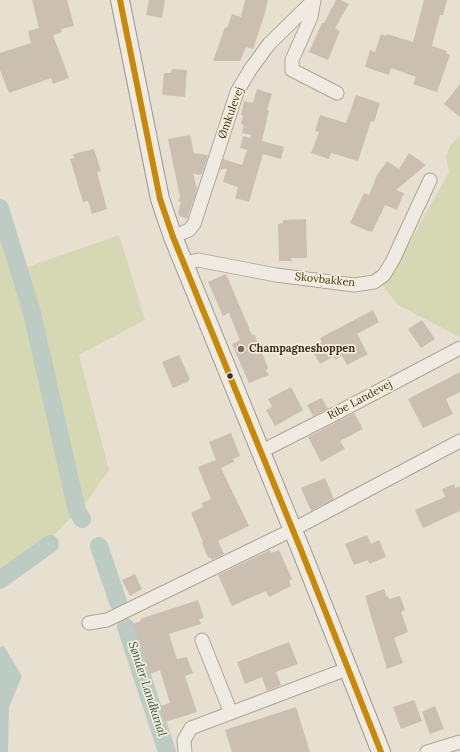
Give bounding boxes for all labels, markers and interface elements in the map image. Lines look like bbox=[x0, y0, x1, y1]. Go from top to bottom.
street label: Ømkulevej bbox=[216, 85, 246, 141]
street label: Skovbakken bbox=[294, 270, 356, 290]
place label: Champagneshoppen bbox=[249, 342, 355, 356]
marker: Champagneshoppen bbox=[236, 344, 246, 354]
unlabelled marker bbox=[225, 371, 235, 381]
street label: Ribe Landevej bbox=[326, 377, 394, 423]
water label: Sønder Landkanal bbox=[125, 640, 169, 738]

